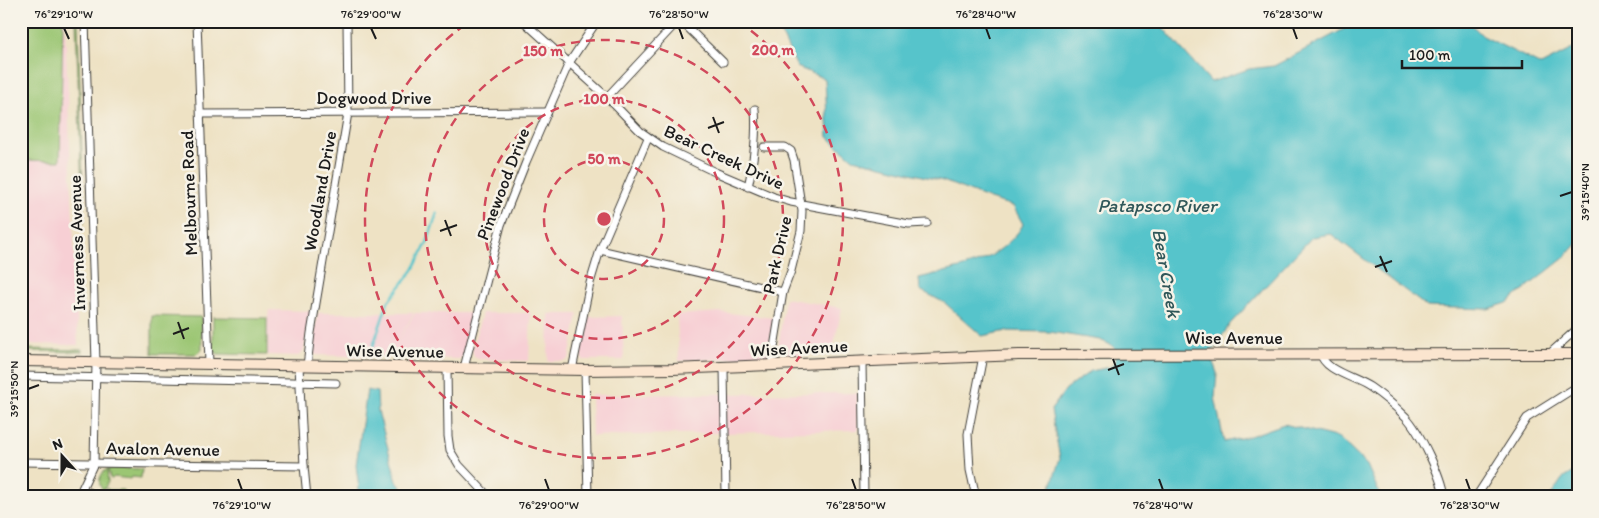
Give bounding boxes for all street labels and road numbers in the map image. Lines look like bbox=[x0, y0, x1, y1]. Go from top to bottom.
street label: Dogwood Drive bbox=[316, 87, 432, 109]
street label: Bear Creek Drive bbox=[660, 120, 788, 194]
street label: Pinewood Drive bbox=[471, 125, 535, 243]
street label: Woodland Drive bbox=[299, 129, 341, 253]
street label: Melbourne Road bbox=[176, 130, 202, 256]
street label: Inverness Avenue bbox=[64, 175, 90, 311]
street label: Park Drive bbox=[757, 214, 797, 296]
street label: Wise Avenue bbox=[1185, 327, 1283, 349]
street label: Wise Avenue bbox=[750, 334, 848, 362]
street label: Wise Avenue bbox=[346, 339, 444, 363]
street label: Avalon Avenue bbox=[106, 437, 220, 461]

